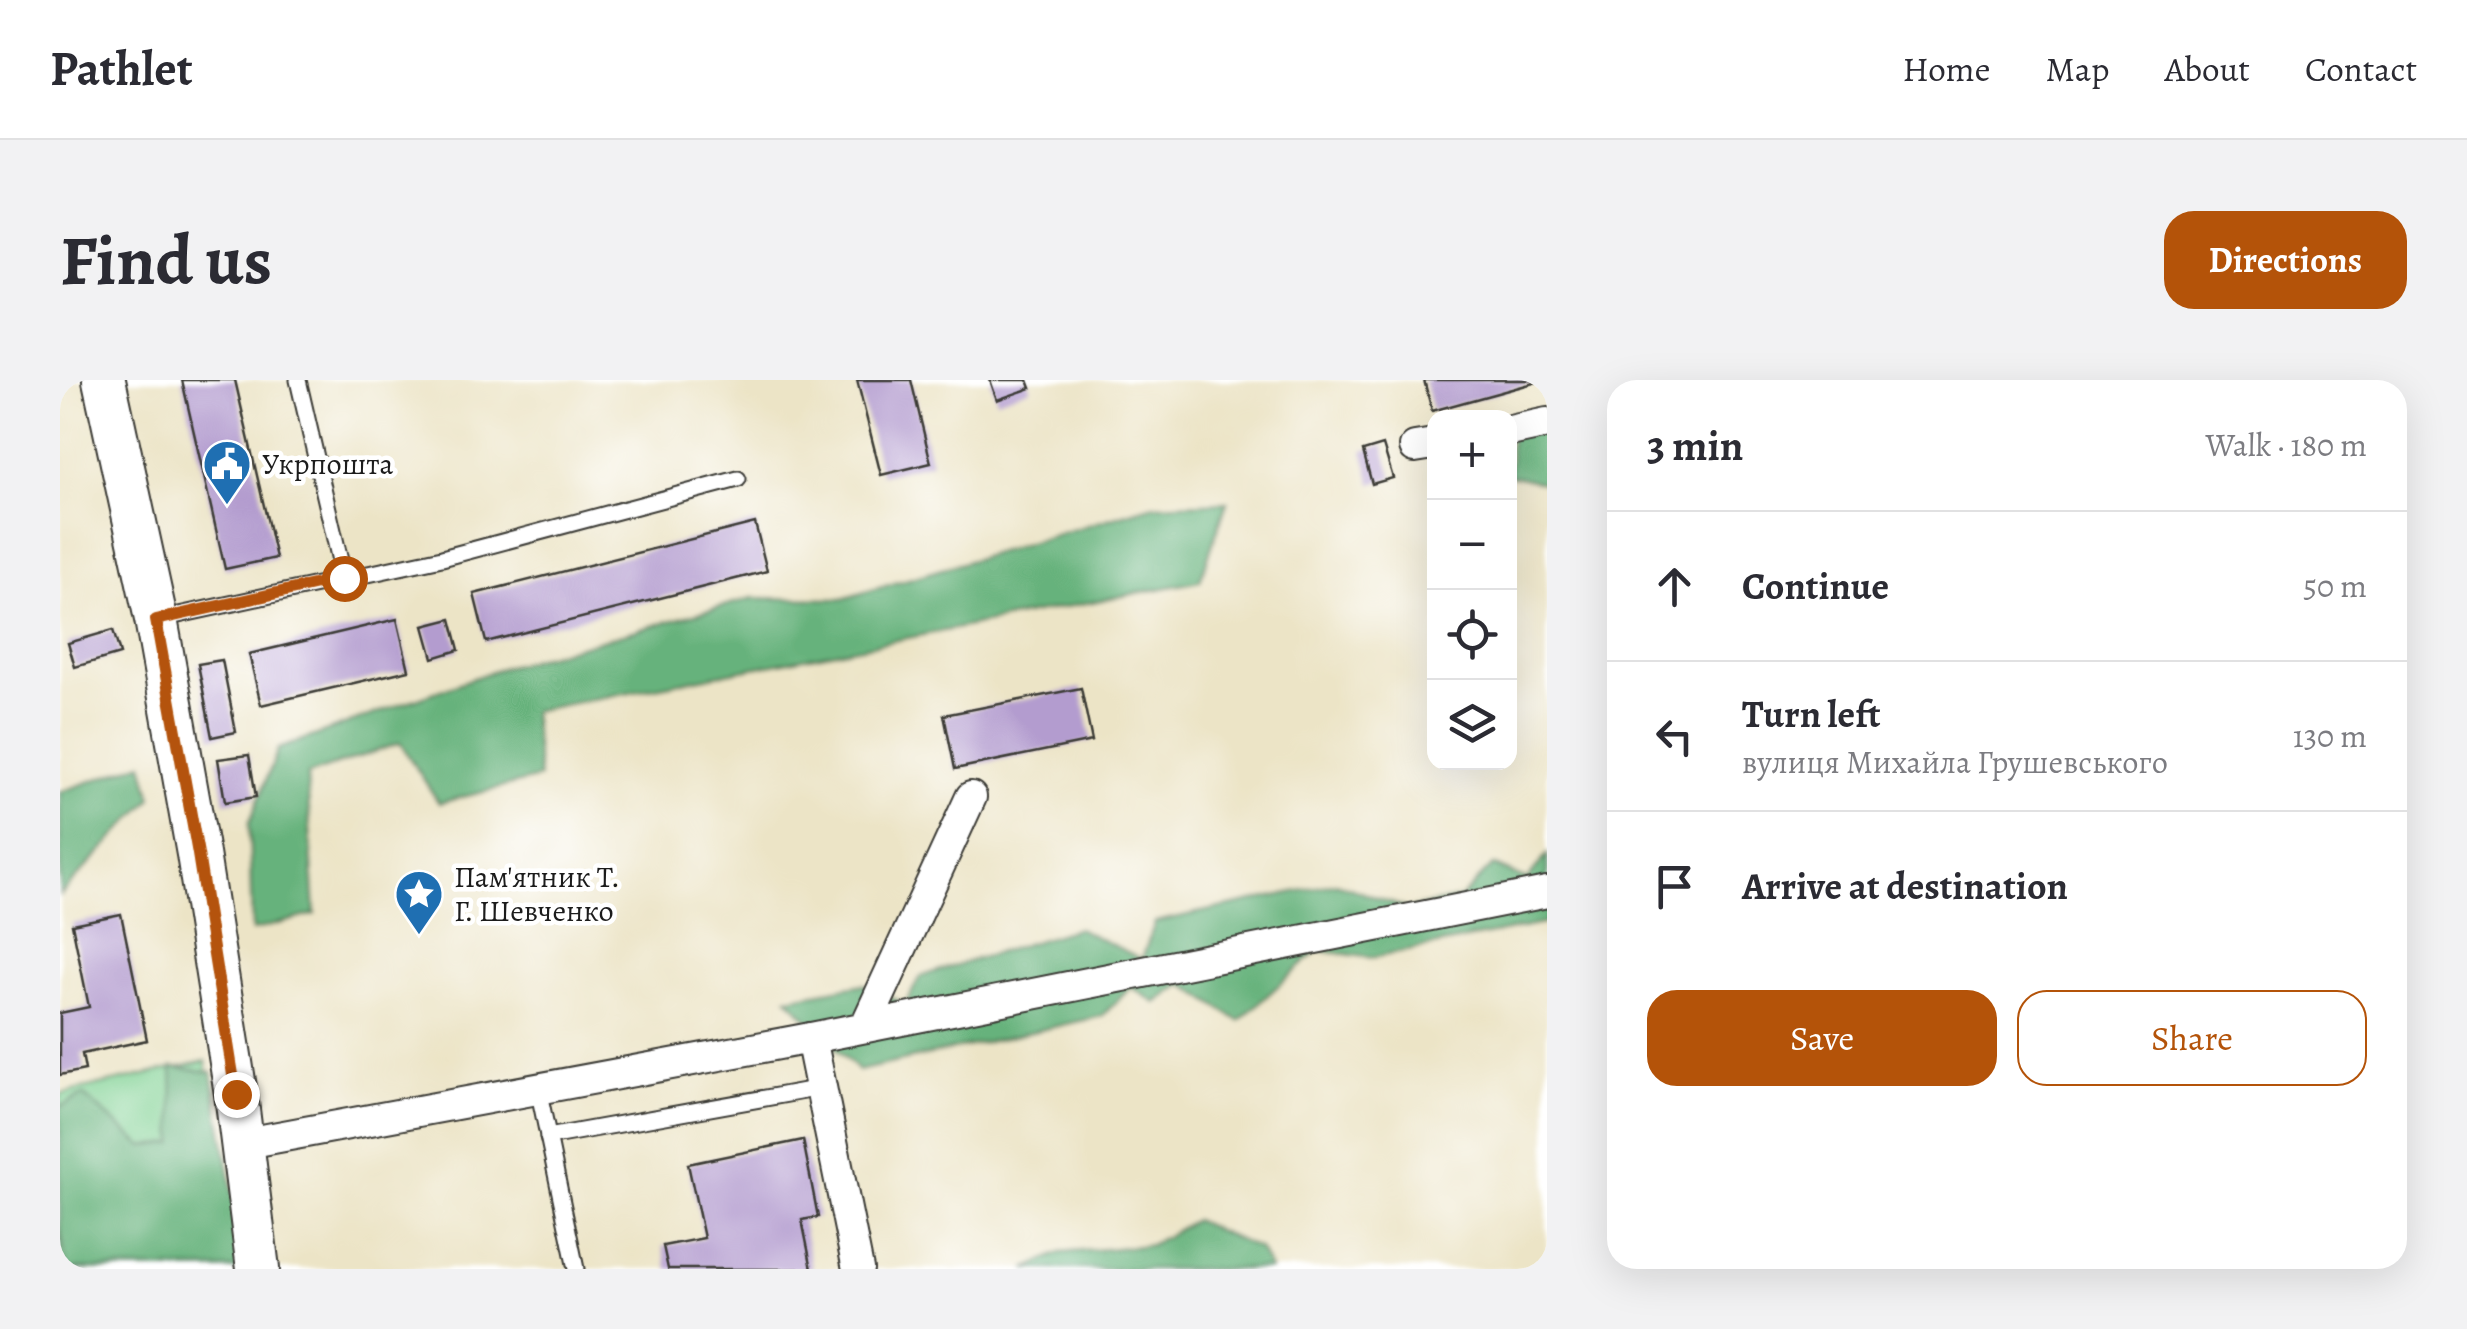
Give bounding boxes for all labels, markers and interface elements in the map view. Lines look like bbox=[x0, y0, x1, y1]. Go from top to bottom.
text: Pathlet bbox=[50, 36, 193, 102]
text: Home bbox=[1902, 45, 1990, 93]
text: Map bbox=[2045, 45, 2109, 93]
text: About bbox=[2164, 45, 2250, 93]
text: Contact bbox=[2305, 45, 2417, 93]
button: Directions bbox=[2164, 211, 2407, 309]
text: Find us bbox=[60, 213, 272, 308]
map controls bbox=[1427, 410, 1517, 770]
button: + bbox=[1427, 410, 1517, 500]
text: 3 min bbox=[1647, 417, 1743, 474]
text: Walk · 180 m bbox=[2206, 423, 2367, 467]
public building icon: Укрпошта bbox=[201, 438, 253, 506]
place label: Укрпошта bbox=[262, 444, 394, 484]
button: − bbox=[1427, 500, 1517, 590]
route start bbox=[322, 556, 368, 602]
icon: ahead bbox=[1647, 559, 1702, 614]
text: Continue bbox=[1742, 560, 1889, 612]
text: 50 m bbox=[2303, 564, 2367, 608]
button: locate bbox=[1427, 590, 1517, 680]
button: layers bbox=[1427, 680, 1517, 770]
text: Turn left bbox=[1742, 688, 1881, 740]
icon: left bbox=[1647, 709, 1702, 764]
text: 130 m bbox=[2293, 714, 2367, 758]
text: вулиця Михайла Грушевського bbox=[1742, 740, 2168, 784]
place label: Пам'ятник Т. Г. Шевченко bbox=[454, 857, 620, 931]
icon: arrive bbox=[1647, 859, 1702, 914]
text: Arrive at destination bbox=[1742, 860, 2068, 912]
place icon: Пам'ятник Т. Г. Шевченко bbox=[393, 868, 445, 936]
button: Save bbox=[1647, 990, 1997, 1086]
button: Share bbox=[2017, 990, 2367, 1086]
route end bbox=[214, 1072, 260, 1118]

